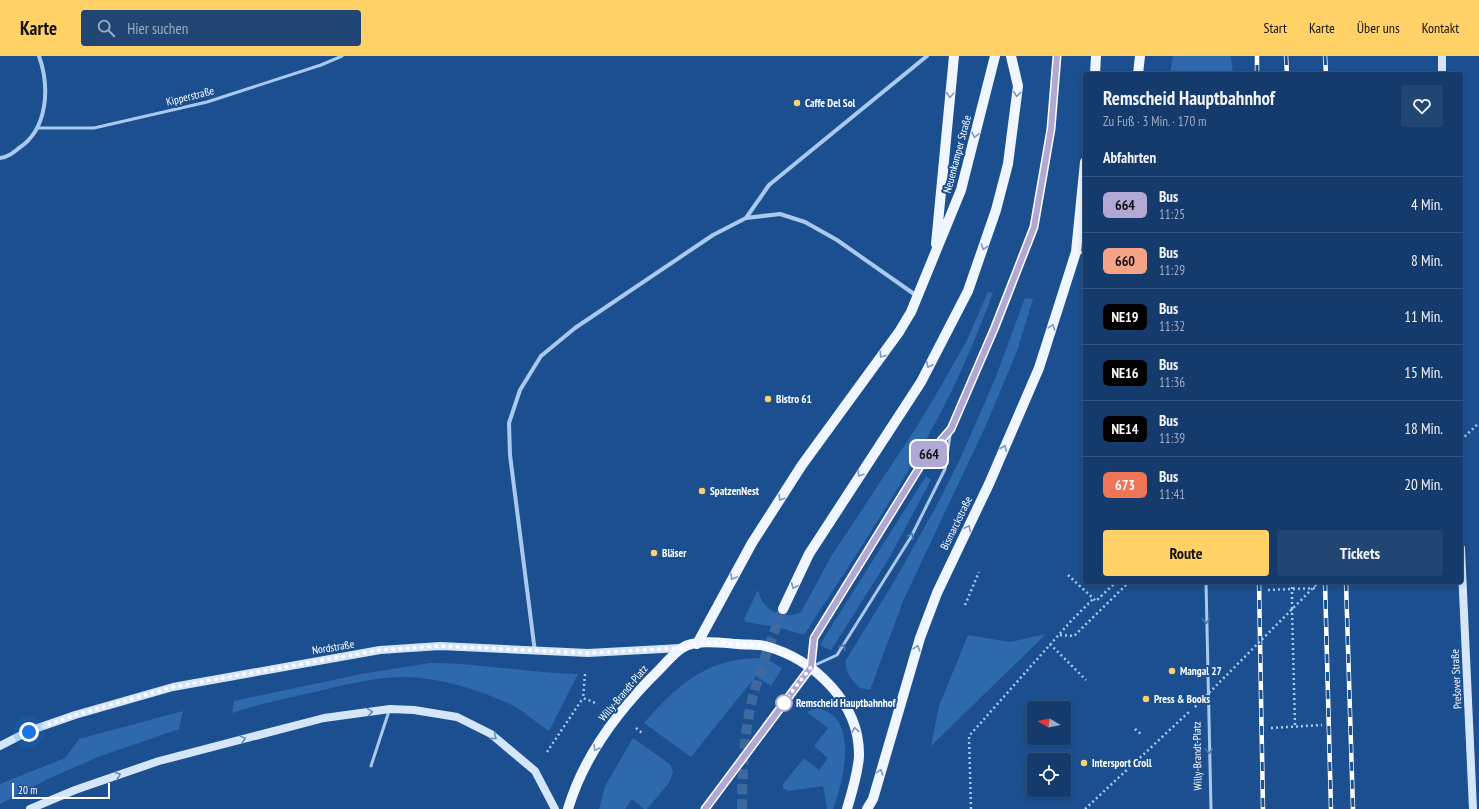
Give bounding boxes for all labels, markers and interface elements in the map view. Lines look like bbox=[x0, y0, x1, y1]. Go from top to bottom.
search box bbox=[81, 10, 361, 46]
text: Karte bbox=[20, 16, 57, 40]
icon: search bbox=[95, 17, 117, 39]
text: Hier suchen bbox=[127, 19, 188, 38]
text: Start bbox=[1263, 19, 1287, 37]
text: Karte bbox=[1309, 19, 1335, 37]
text: Über uns bbox=[1357, 19, 1400, 37]
text: Kontakt bbox=[1422, 19, 1459, 37]
street label: Kipperstraße bbox=[165, 83, 216, 109]
button: heart bbox=[1401, 85, 1443, 127]
text: Remscheid Hauptbahnhof bbox=[1103, 86, 1275, 110]
one-way arrow bbox=[1013, 91, 1022, 97]
one-way arrow bbox=[946, 92, 955, 98]
place label: Caffe Del Sol bbox=[805, 96, 856, 110]
marker: Caffe Del Sol bbox=[792, 98, 802, 108]
street label: Neuenkamper Straße bbox=[940, 113, 974, 195]
text: Zu Fuß · 3 Min. · 170 m bbox=[1103, 113, 1206, 130]
one-way arrow bbox=[972, 131, 980, 138]
text: Abfahrten bbox=[1103, 148, 1156, 167]
text: Bus bbox=[1159, 187, 1178, 206]
text: 4 Min. bbox=[1411, 195, 1443, 214]
text: 664 bbox=[1115, 196, 1135, 214]
text: 11:25 bbox=[1159, 206, 1185, 223]
one-way arrow bbox=[980, 243, 989, 250]
text: Bus bbox=[1159, 243, 1178, 262]
text: 8 Min. bbox=[1411, 251, 1443, 270]
text: 660 bbox=[1115, 252, 1135, 270]
text: 11:29 bbox=[1159, 262, 1185, 279]
text: Bus bbox=[1159, 299, 1178, 318]
text: 11 Min. bbox=[1404, 307, 1443, 326]
text: NE19 bbox=[1112, 308, 1138, 326]
text: 11:32 bbox=[1159, 318, 1185, 335]
one-way arrow bbox=[1047, 324, 1056, 331]
one-way arrow bbox=[880, 351, 887, 358]
text: Bus bbox=[1159, 355, 1178, 374]
one-way arrow bbox=[927, 360, 934, 368]
text: 15 Min. bbox=[1404, 363, 1443, 382]
text: NE16 bbox=[1112, 364, 1138, 382]
text: 11:36 bbox=[1159, 374, 1185, 391]
place label: Bistro 61 bbox=[776, 392, 812, 406]
marker: Bistro 61 bbox=[763, 394, 773, 404]
text: Bus bbox=[1159, 411, 1178, 430]
text: 18 Min. bbox=[1404, 419, 1443, 438]
text: NE14 bbox=[1112, 420, 1138, 438]
text: 11:39 bbox=[1159, 430, 1185, 447]
line badge: 664 bbox=[906, 441, 952, 467]
text: 664 bbox=[919, 445, 939, 463]
one-way arrow bbox=[1000, 445, 1008, 452]
text: Bus bbox=[1159, 467, 1178, 486]
one-way arrow bbox=[857, 470, 865, 477]
text: 20 Min. bbox=[1404, 475, 1443, 494]
text: 673 bbox=[1115, 476, 1135, 494]
place label: SpatzenNest bbox=[710, 484, 760, 498]
marker: SpatzenNest bbox=[697, 486, 707, 496]
text: 11:41 bbox=[1159, 486, 1185, 503]
street label: Bismarckstraße bbox=[937, 493, 975, 552]
one-way arrow bbox=[778, 494, 786, 501]
one-way arrow bbox=[963, 525, 970, 532]
button: Route bbox=[1103, 530, 1269, 576]
button: Tickets bbox=[1277, 530, 1443, 576]
one-way arrow bbox=[906, 533, 914, 541]
place label: Bläser bbox=[662, 546, 687, 560]
marker: Bläser bbox=[649, 548, 659, 558]
one-way arrow bbox=[730, 572, 737, 580]
one-way arrow bbox=[791, 582, 799, 589]
one-way arrow bbox=[1202, 618, 1211, 624]
street label: Nordstraße bbox=[311, 637, 356, 657]
one-way arrow bbox=[838, 644, 845, 651]
one-way arrow bbox=[912, 645, 921, 652]
street label: Prešover Straße bbox=[1447, 648, 1465, 709]
street label: Willy-Brandt-Platz bbox=[595, 662, 651, 724]
place label: Mangal 27 bbox=[1180, 664, 1222, 678]
marker: Mangal 27 bbox=[1167, 666, 1177, 676]
place label: Press & Books bbox=[1154, 692, 1210, 706]
marker: Remscheid Hauptbahnhof bbox=[775, 694, 793, 712]
marker: Press & Books bbox=[1141, 694, 1151, 704]
place label: Remscheid Hauptbahnhof bbox=[796, 696, 897, 710]
north arrow bbox=[1027, 701, 1071, 745]
map controls bbox=[1027, 701, 1071, 797]
one-way arrow bbox=[367, 708, 373, 717]
street label: Willy-Brandt-Platz bbox=[1189, 721, 1205, 791]
your location bbox=[19, 722, 39, 742]
one-way arrow bbox=[851, 726, 860, 733]
one-way arrow bbox=[490, 733, 497, 740]
one-way arrow bbox=[240, 735, 246, 743]
one-way arrow bbox=[593, 744, 601, 751]
one-way arrow bbox=[1205, 748, 1213, 754]
button: locate bbox=[1027, 753, 1071, 797]
place label: Intersport Croll bbox=[1092, 756, 1152, 770]
marker: Intersport Croll bbox=[1079, 758, 1089, 768]
one-way arrow bbox=[875, 769, 884, 776]
one-way arrow bbox=[115, 771, 122, 779]
scale bar bbox=[12, 781, 110, 800]
text: 20 m bbox=[18, 783, 37, 797]

